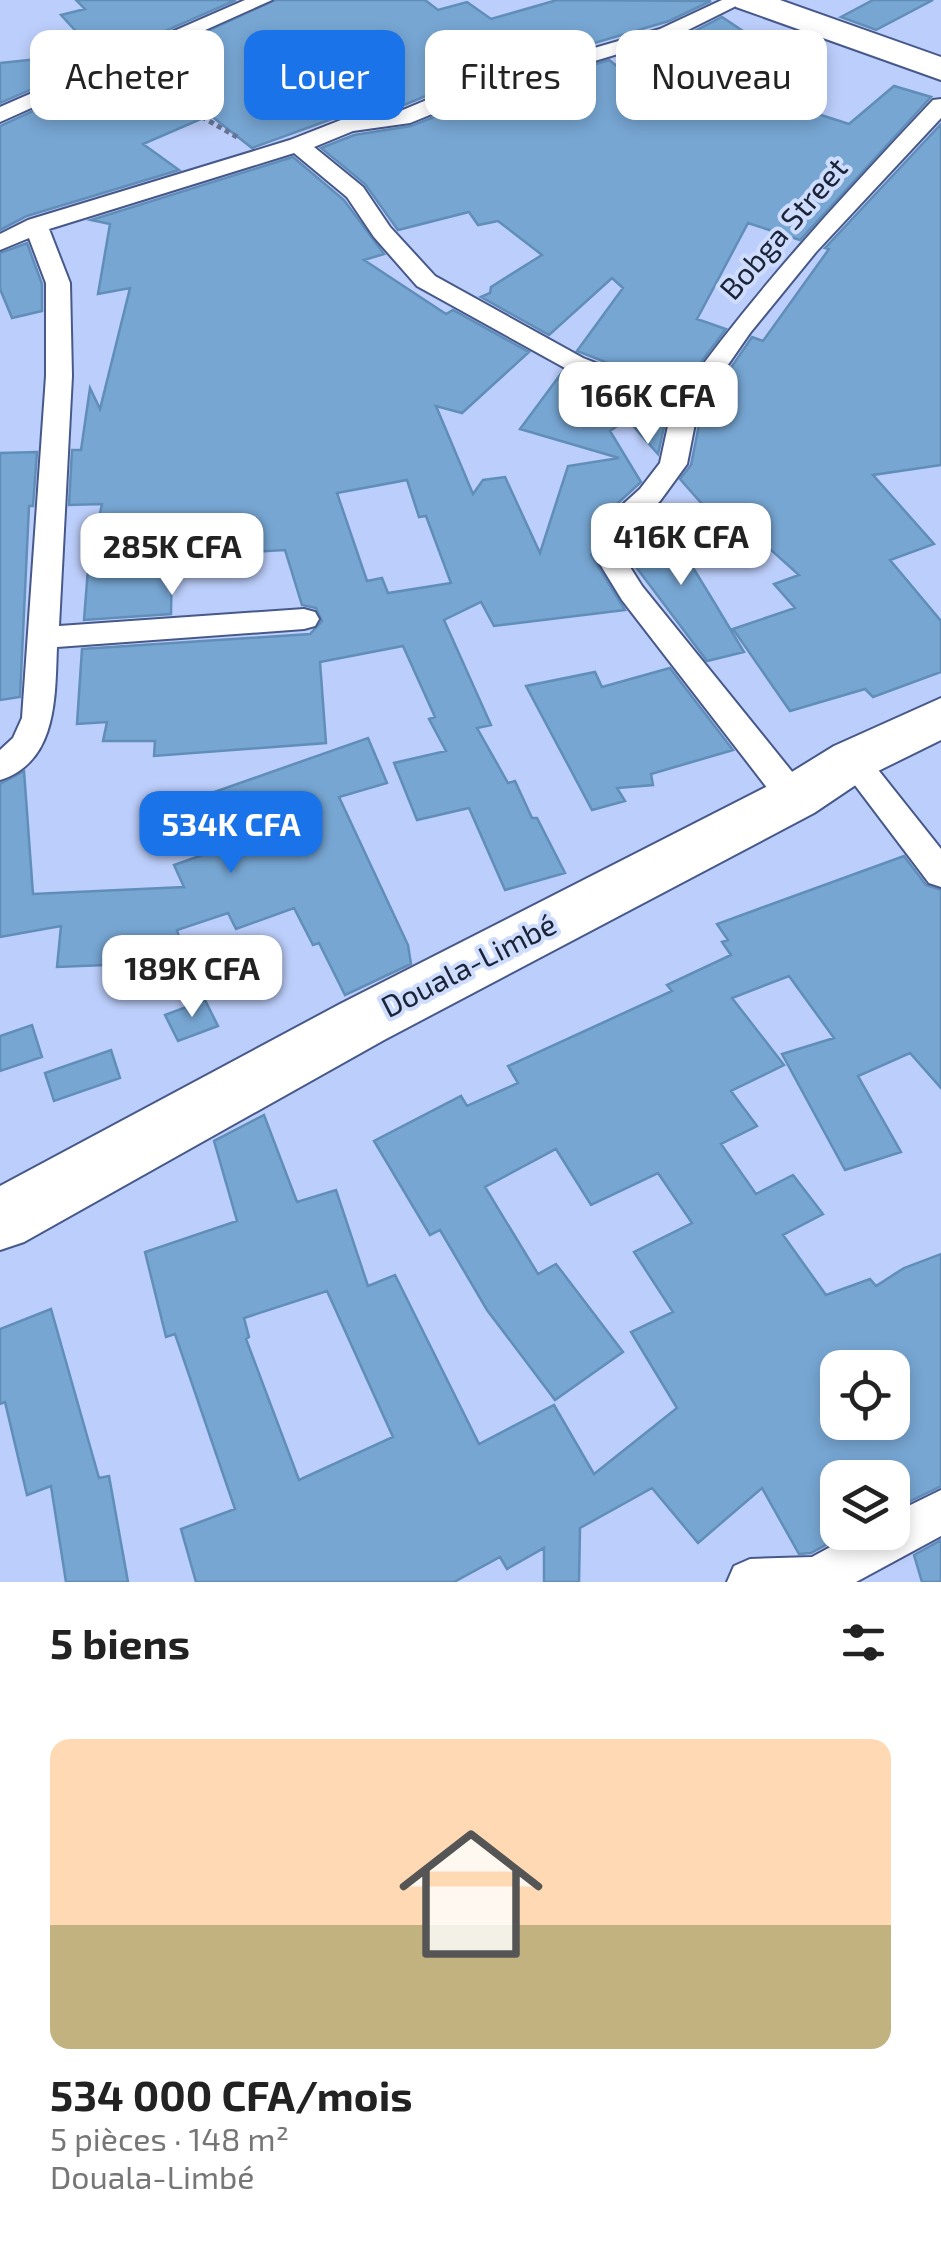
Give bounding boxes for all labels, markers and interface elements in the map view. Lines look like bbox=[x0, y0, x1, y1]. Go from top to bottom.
chip: Acheter bbox=[30, 30, 224, 120]
chip: Louer bbox=[244, 30, 405, 120]
chip: Filtres bbox=[425, 30, 596, 120]
chip: Nouveau bbox=[616, 30, 827, 120]
street label: Bobga Street bbox=[711, 150, 854, 306]
pin: 166K CFA bbox=[545, 362, 751, 447]
text: 166K CFA bbox=[581, 375, 715, 413]
pin: 416K CFA bbox=[578, 503, 784, 588]
pin: 285K CFA bbox=[69, 513, 275, 598]
text: 416K CFA bbox=[613, 516, 749, 554]
text: 285K CFA bbox=[102, 526, 242, 564]
pin: 534K CFA bbox=[128, 791, 334, 876]
text: 534K CFA bbox=[161, 804, 301, 842]
street label: Douala-Limbé bbox=[375, 905, 562, 1024]
pin: 189K CFA bbox=[89, 935, 295, 1020]
text: 189K CFA bbox=[124, 948, 260, 986]
map controls bbox=[820, 1350, 910, 1550]
button: locate bbox=[820, 1350, 910, 1440]
button: layers bbox=[820, 1460, 910, 1550]
icon: filters bbox=[836, 1615, 891, 1670]
text: 5 biens bbox=[50, 1617, 190, 1667]
icon: home bbox=[381, 1804, 561, 1984]
text: 534 000 CFA/mois bbox=[50, 2069, 413, 2119]
text: 5 pièces · 148 m² bbox=[50, 2119, 289, 2157]
text: Douala-Limbé bbox=[50, 2157, 255, 2195]

